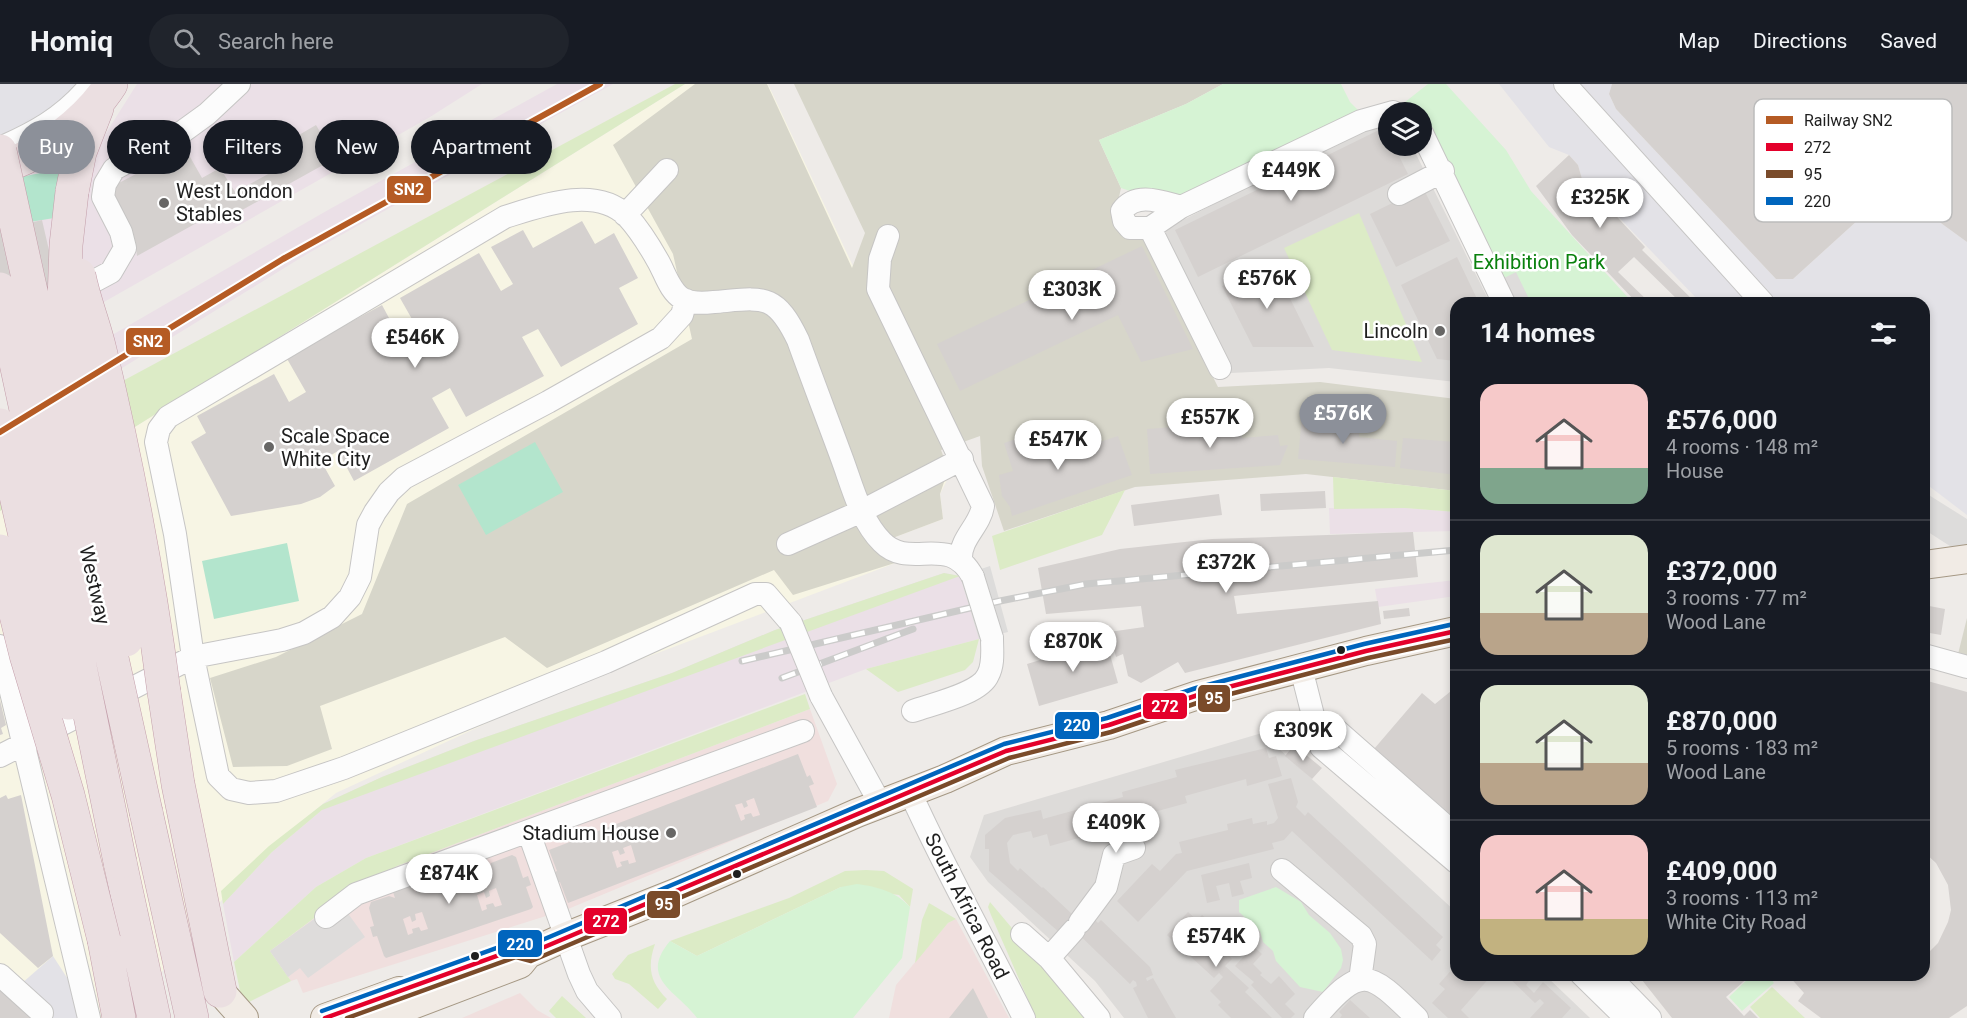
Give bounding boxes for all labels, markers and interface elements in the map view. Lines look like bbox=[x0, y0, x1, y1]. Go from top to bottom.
search box bbox=[149, 14, 569, 68]
text: Homiq bbox=[30, 25, 113, 58]
icon: search bbox=[170, 25, 203, 58]
text: Search here bbox=[218, 29, 334, 54]
text: Map bbox=[1678, 29, 1720, 53]
text: Directions bbox=[1753, 29, 1847, 53]
text: Saved bbox=[1880, 29, 1937, 53]
legend bbox=[1754, 99, 1952, 222]
map controls bbox=[1378, 102, 1432, 156]
button: layers bbox=[1378, 102, 1432, 156]
text: Railway SN2 bbox=[1804, 111, 1892, 130]
chip: Buy bbox=[18, 120, 95, 174]
chip: Rent bbox=[107, 120, 191, 174]
chip: Filters bbox=[203, 120, 303, 174]
chip: New bbox=[315, 120, 399, 174]
chip: Apartment bbox=[411, 120, 552, 174]
text: 272 bbox=[1804, 138, 1831, 157]
pin: £449K bbox=[1249, 151, 1333, 202]
text: £449K bbox=[1261, 158, 1321, 182]
text: 95 bbox=[1804, 165, 1822, 184]
line badge: SN2 bbox=[386, 175, 432, 204]
pin: £325K bbox=[1558, 178, 1642, 229]
place label: West London Stables bbox=[176, 179, 293, 226]
text: SN2 bbox=[394, 180, 424, 199]
text: £325K bbox=[1570, 185, 1630, 209]
text: 220 bbox=[1804, 192, 1831, 211]
marker: West London Stables bbox=[157, 196, 171, 210]
park label: Exhibition Park bbox=[1473, 250, 1606, 274]
pin: £576K bbox=[1225, 259, 1309, 310]
text: £576K bbox=[1237, 266, 1297, 290]
pin: £303K bbox=[1030, 270, 1114, 321]
text: £303K bbox=[1042, 277, 1102, 301]
icon: filters bbox=[1867, 317, 1900, 350]
pin: £546K bbox=[373, 318, 457, 369]
text: 14 homes bbox=[1480, 318, 1595, 348]
place label: Lincoln bbox=[1364, 319, 1428, 343]
marker: Lincoln bbox=[1433, 324, 1447, 338]
text: £546K bbox=[385, 325, 445, 349]
line badge: SN2 bbox=[125, 327, 171, 356]
text: SN2 bbox=[133, 332, 163, 351]
pin: £576K bbox=[1301, 394, 1385, 445]
pin: £557K bbox=[1168, 398, 1252, 449]
text: £576K bbox=[1313, 401, 1373, 425]
text: £557K bbox=[1180, 405, 1240, 429]
text: £576,000 bbox=[1666, 405, 1777, 435]
icon: home bbox=[1528, 408, 1600, 480]
pin: £547K bbox=[1016, 420, 1100, 471]
place label: Scale Space White City bbox=[281, 424, 390, 471]
text: £547K bbox=[1028, 427, 1088, 451]
text: 4 rooms · 148 m² bbox=[1666, 435, 1818, 459]
marker: Scale Space White City bbox=[262, 440, 276, 454]
text: House bbox=[1666, 459, 1724, 483]
street label: Westway bbox=[74, 543, 116, 627]
pin: £372K bbox=[1184, 543, 1268, 594]
text: £372K bbox=[1196, 550, 1256, 574]
text: £372,000 bbox=[1666, 556, 1777, 586]
icon: home bbox=[1528, 559, 1600, 631]
text: 3 rooms · 77 m² bbox=[1666, 586, 1807, 610]
text: Wood Lane bbox=[1666, 610, 1766, 634]
pin: £870K bbox=[1031, 622, 1115, 673]
text: £870K bbox=[1043, 629, 1103, 653]
unlabelled marker bbox=[1335, 644, 1347, 656]
line badge: 95 bbox=[1197, 684, 1231, 713]
text: 95 bbox=[1205, 689, 1223, 708]
line badge: 272 bbox=[1142, 692, 1188, 720]
text: 272 bbox=[1151, 697, 1179, 716]
text: £870,000 bbox=[1666, 706, 1777, 736]
icon: home bbox=[1528, 709, 1600, 781]
line badge: 220 bbox=[1054, 711, 1100, 740]
pin: £309K bbox=[1261, 711, 1345, 762]
text: 220 bbox=[1063, 716, 1091, 735]
text: £309K bbox=[1273, 718, 1333, 742]
text: 5 rooms · 183 m² bbox=[1666, 736, 1818, 760]
text: Wood Lane bbox=[1666, 760, 1766, 784]
pin: £409K bbox=[1074, 803, 1158, 854]
text: £409K bbox=[1086, 810, 1146, 834]
place label: Stadium House bbox=[522, 821, 659, 845]
marker: Stadium House bbox=[664, 826, 678, 840]
street label: South Africa Road bbox=[920, 829, 1014, 983]
pin: £874K bbox=[407, 854, 491, 905]
text: £409,000 bbox=[1666, 856, 1777, 886]
icon: home bbox=[1528, 859, 1600, 931]
text: £874K bbox=[419, 861, 479, 885]
unlabelled marker bbox=[731, 868, 743, 880]
text: 3 rooms · 113 m² bbox=[1666, 886, 1818, 910]
line badge: 95 bbox=[646, 890, 681, 919]
text: 95 bbox=[655, 895, 673, 914]
line badge: 272 bbox=[583, 907, 628, 935]
text: White City Road bbox=[1666, 910, 1806, 934]
text: 272 bbox=[592, 912, 620, 931]
pin: £574K bbox=[1174, 917, 1258, 968]
text: £574K bbox=[1186, 924, 1246, 948]
line badge: 220 bbox=[497, 929, 543, 958]
text: 220 bbox=[506, 935, 534, 954]
unlabelled marker bbox=[469, 950, 481, 962]

